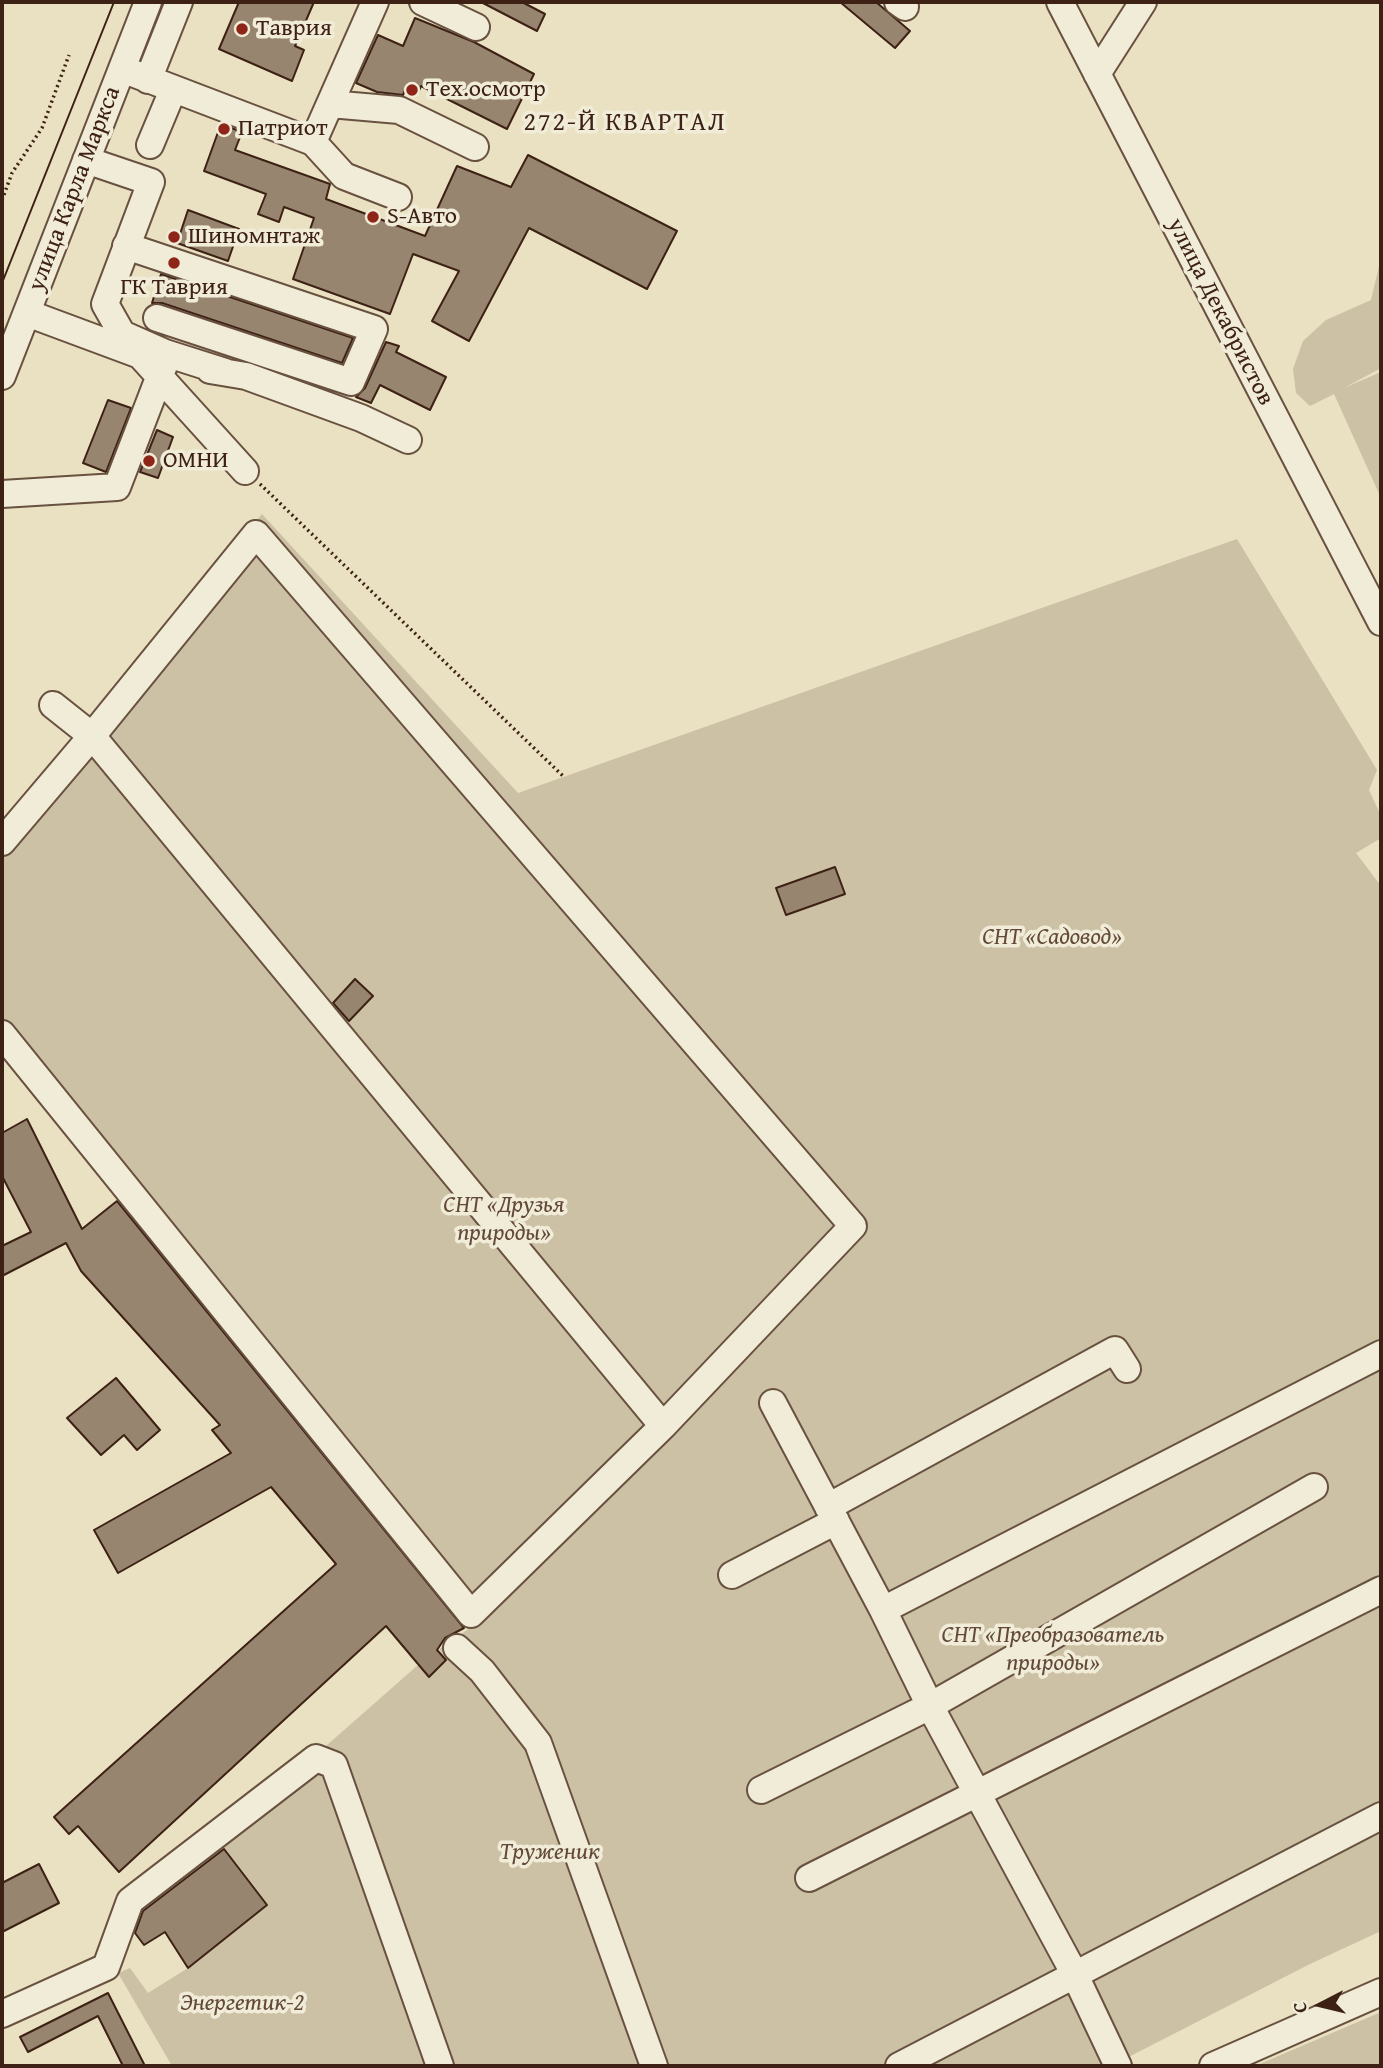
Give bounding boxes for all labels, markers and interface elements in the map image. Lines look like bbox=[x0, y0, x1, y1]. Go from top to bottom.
place label: Таврия bbox=[256, 15, 332, 43]
marker: Таврия bbox=[234, 21, 250, 37]
place label: Тех.осмотр bbox=[426, 76, 546, 104]
marker: Тех.осмотр bbox=[404, 82, 420, 98]
street label: улица Карла Маркса bbox=[23, 83, 127, 295]
district label: 272-Й КВАРТАЛ bbox=[525, 107, 725, 139]
place label: Патриот bbox=[238, 115, 328, 143]
marker: Патриот bbox=[216, 121, 232, 137]
place label: S-Авто bbox=[387, 203, 457, 231]
marker: S-Авто bbox=[365, 209, 381, 225]
street label: улица Декабристов bbox=[1160, 214, 1280, 410]
place label: Шиномнтаж bbox=[188, 223, 320, 251]
marker: Шиномнтаж bbox=[166, 229, 182, 245]
marker: ГК Таврия bbox=[166, 255, 182, 271]
place label: ГК Таврия bbox=[120, 274, 228, 302]
place label: ОМНИ bbox=[163, 447, 229, 475]
marker: ОМНИ bbox=[141, 453, 157, 469]
park label: СНТ «Садовод» bbox=[982, 924, 1122, 952]
park label: СНТ «Друзья природы» bbox=[443, 1192, 565, 1248]
park label: СНТ «Преобразователь природы» bbox=[942, 1622, 1164, 1678]
park label: Труженик bbox=[500, 1839, 600, 1867]
north arrow bbox=[1285, 1970, 1355, 2040]
park label: Энергетик-2 bbox=[180, 1990, 304, 2018]
text: С bbox=[1285, 2001, 1314, 2015]

